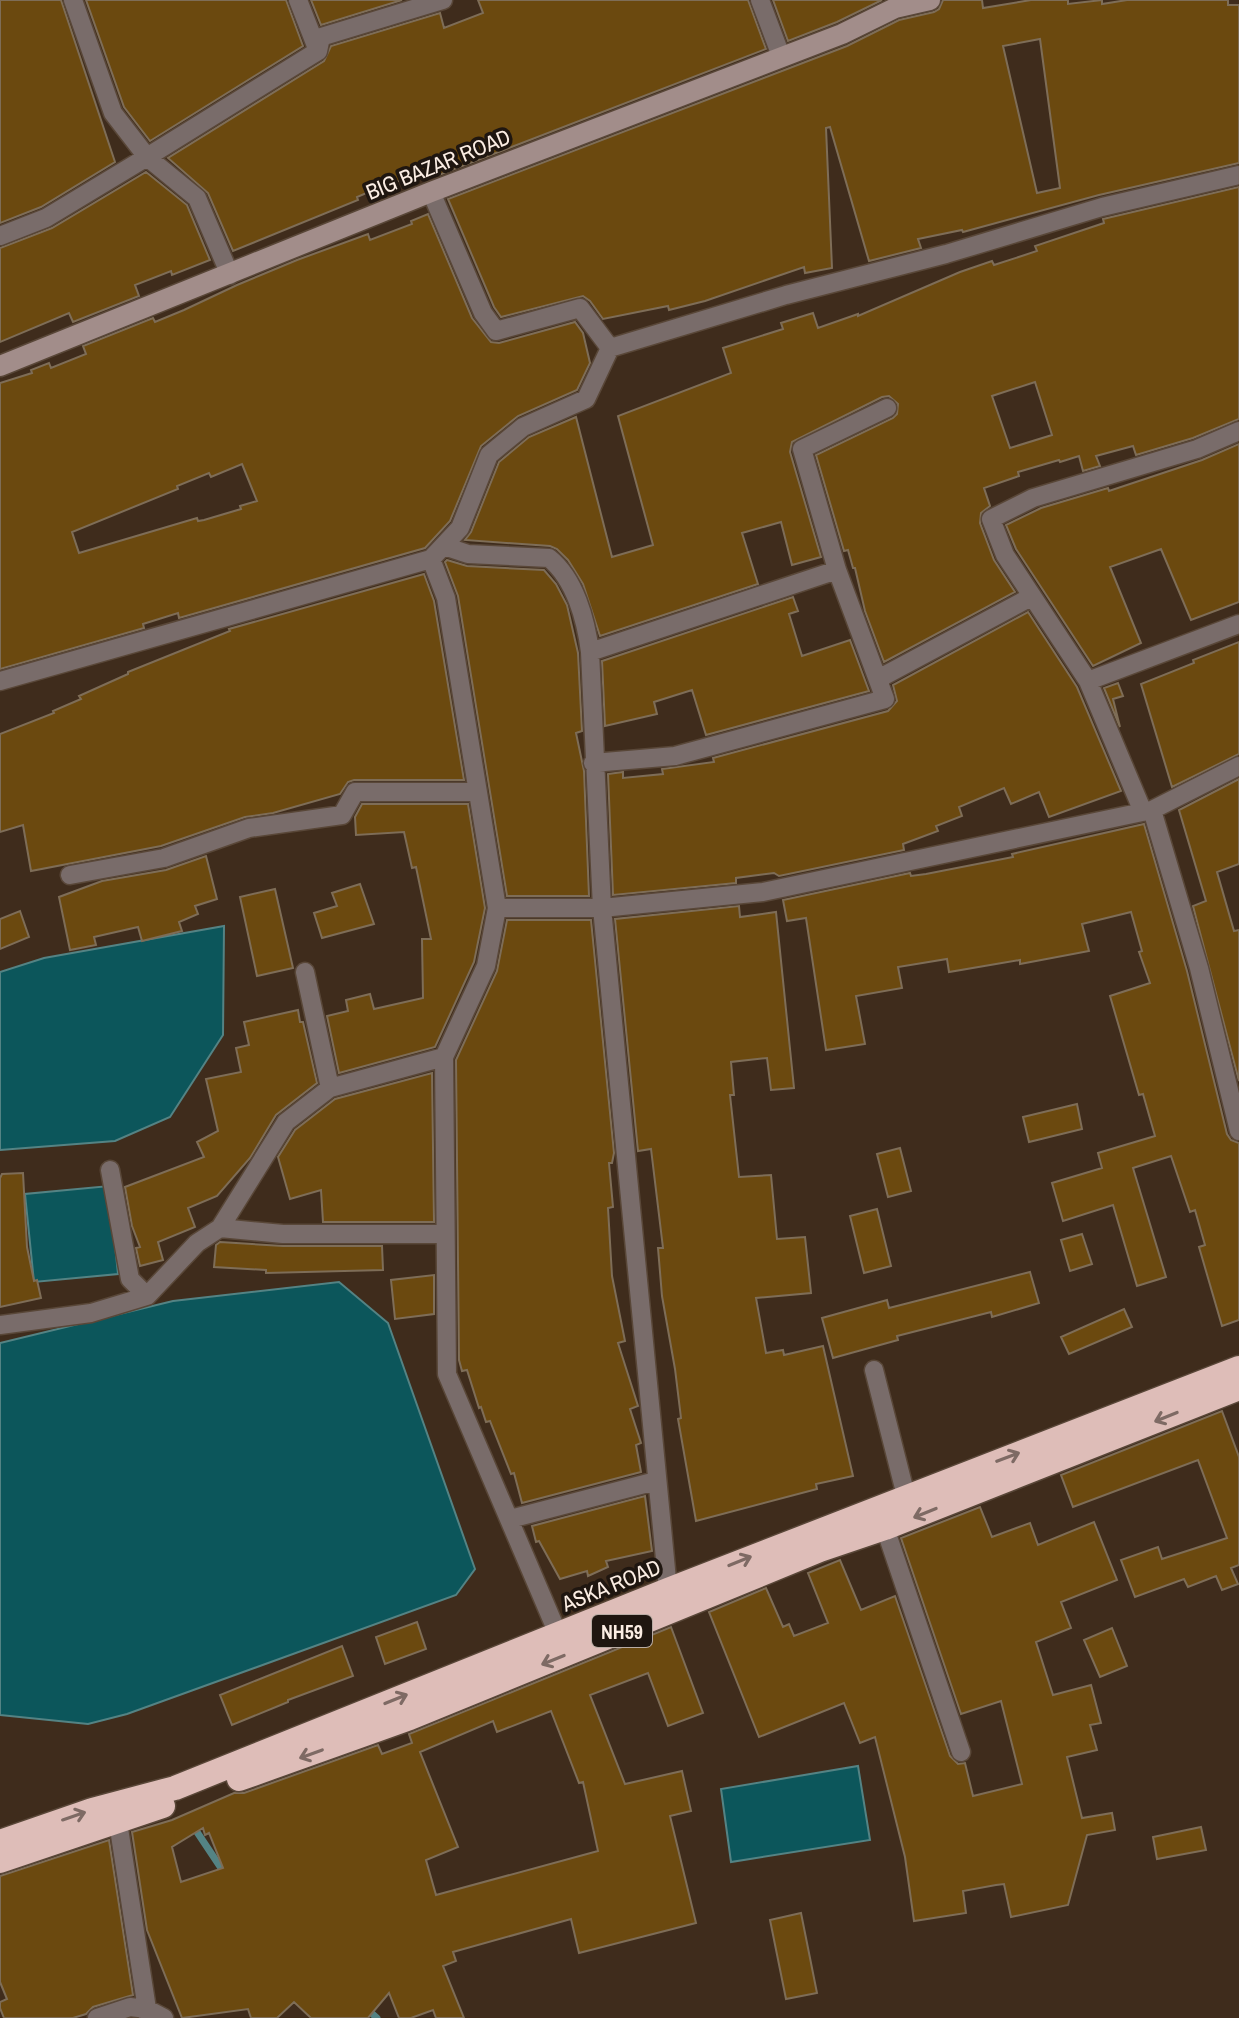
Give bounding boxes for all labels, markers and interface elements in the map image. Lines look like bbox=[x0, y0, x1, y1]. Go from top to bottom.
street label: BIG BAZAR ROAD bbox=[361, 121, 515, 207]
one-way arrow bbox=[1154, 1411, 1179, 1425]
one-way arrow bbox=[996, 1449, 1020, 1463]
one-way arrow bbox=[913, 1507, 938, 1521]
street label: ASKA ROAD bbox=[556, 1552, 665, 1619]
one-way arrow bbox=[727, 1553, 752, 1567]
road number: NH59 bbox=[592, 1615, 652, 1647]
one-way arrow bbox=[541, 1653, 566, 1668]
one-way arrow bbox=[383, 1691, 408, 1705]
one-way arrow bbox=[298, 1747, 323, 1762]
one-way arrow bbox=[61, 1808, 86, 1823]

